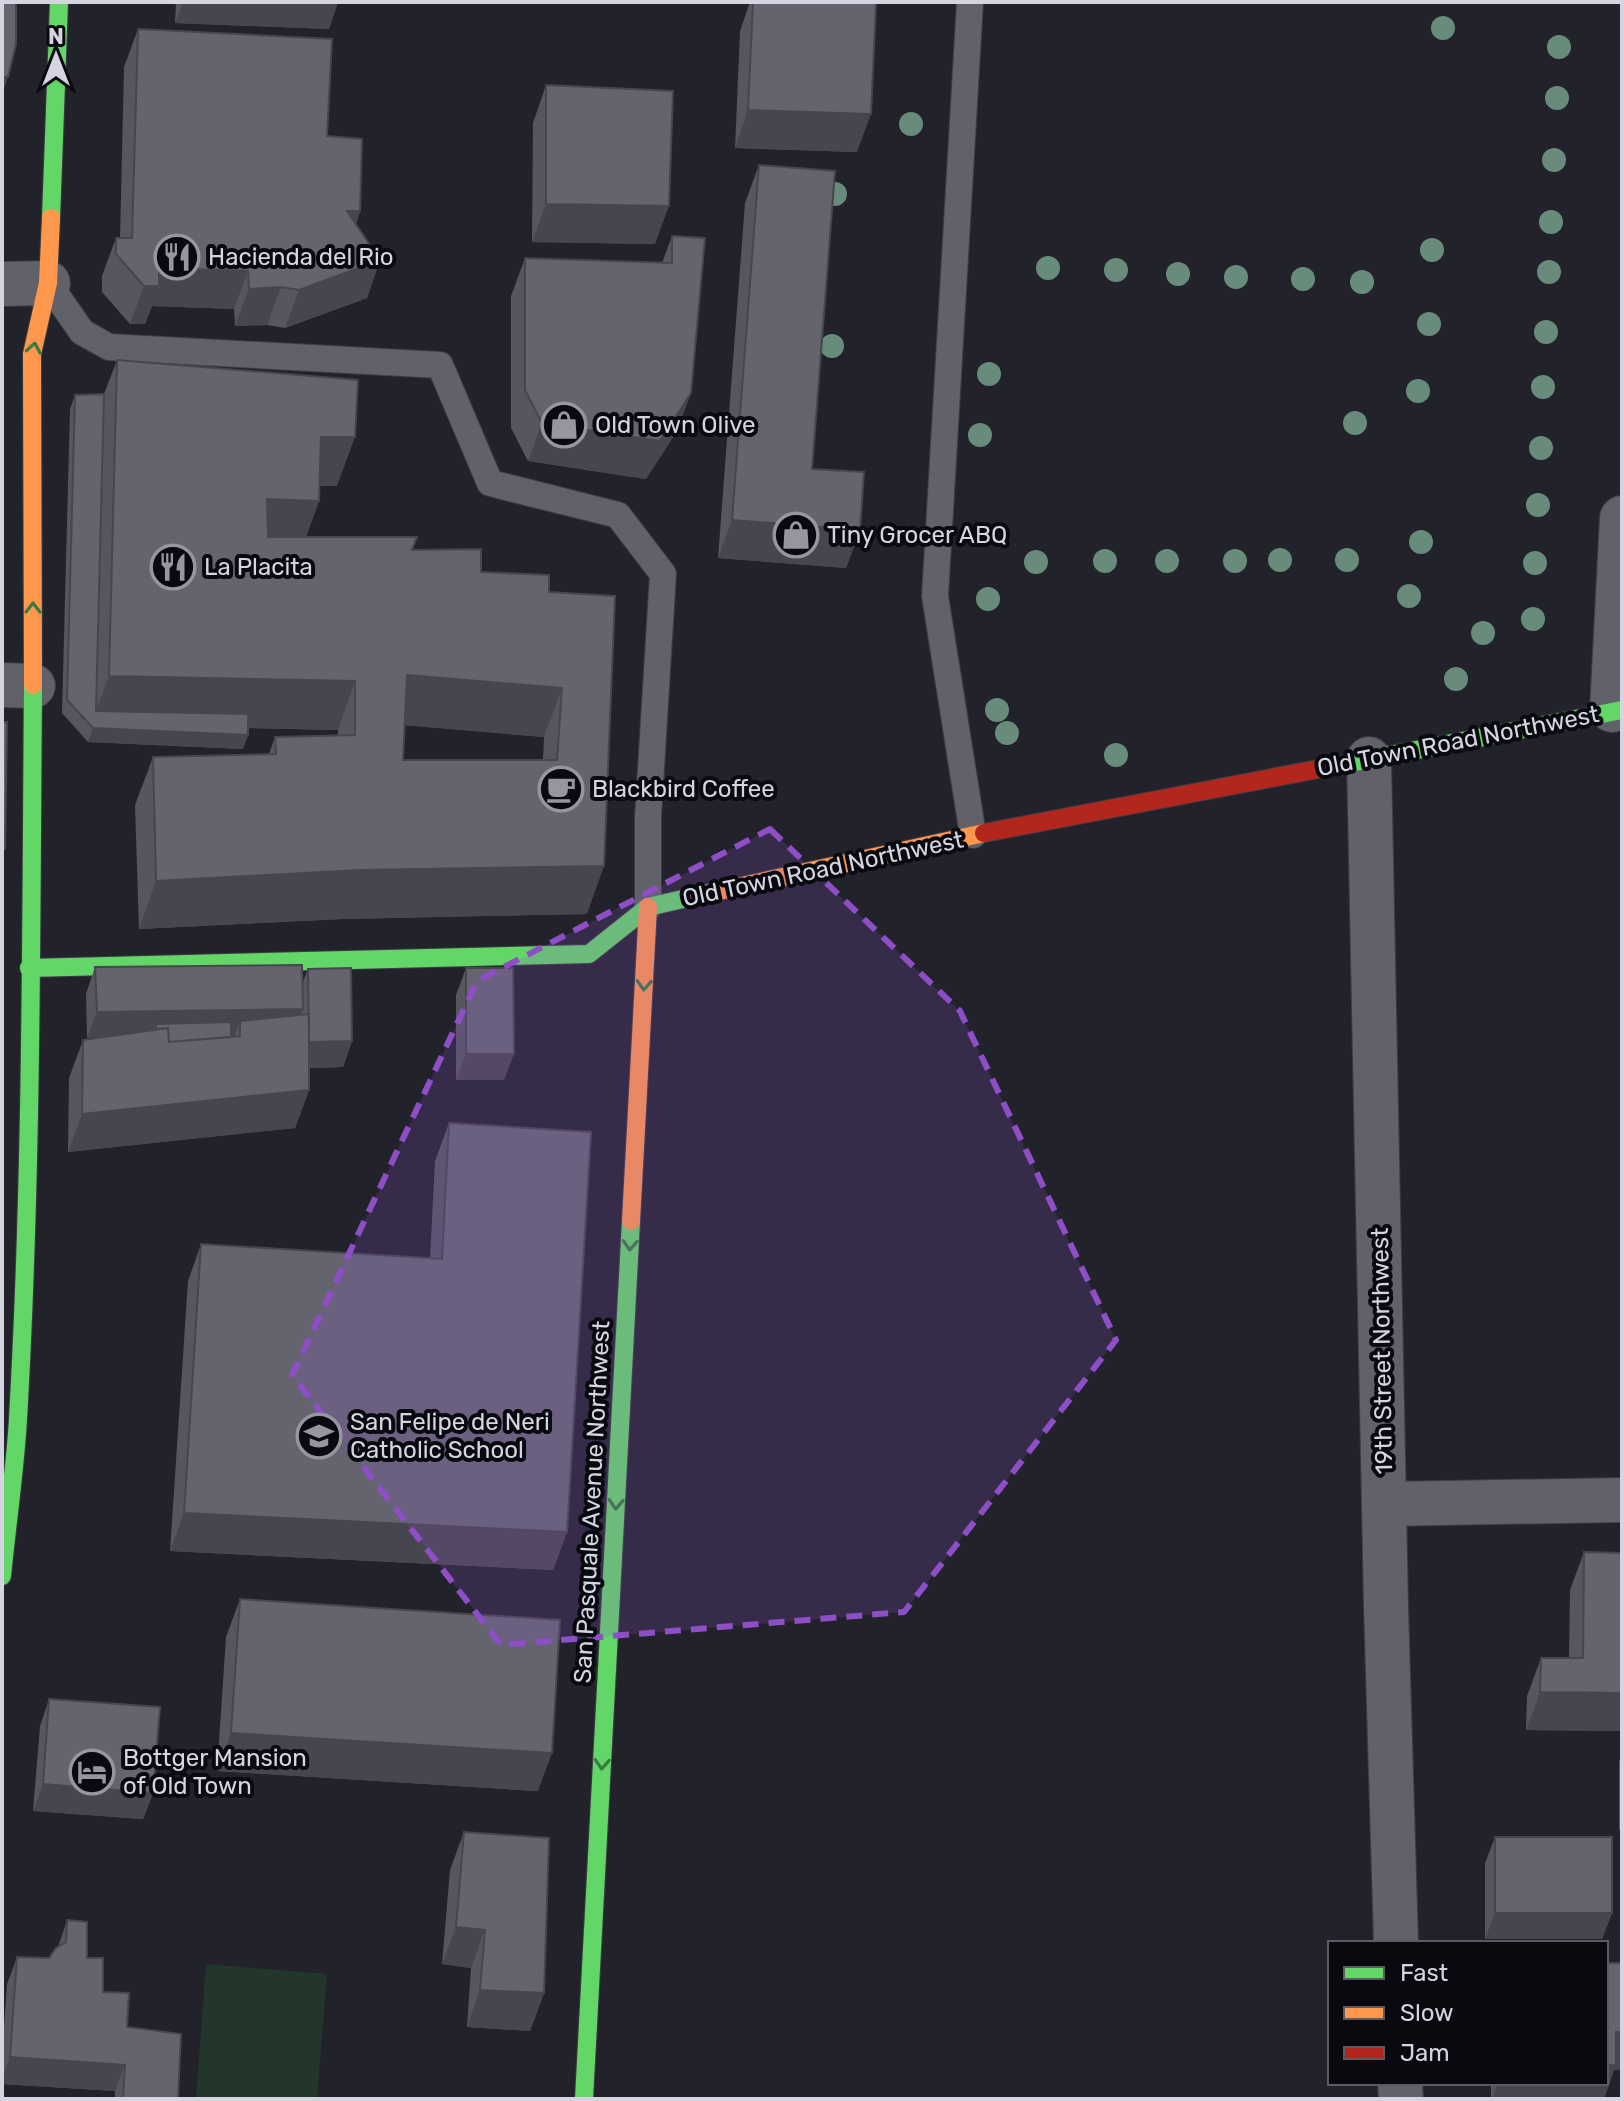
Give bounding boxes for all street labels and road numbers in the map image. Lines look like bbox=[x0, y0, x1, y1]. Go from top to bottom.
street label: Old Town Road Northwest bbox=[1315, 700, 1601, 782]
street label: Old Town Road Northwest bbox=[680, 826, 966, 912]
street label: 19th Street Northwest bbox=[1366, 1227, 1398, 1475]
street label: San Pasquale Avenue Northwest bbox=[569, 1320, 615, 1684]

